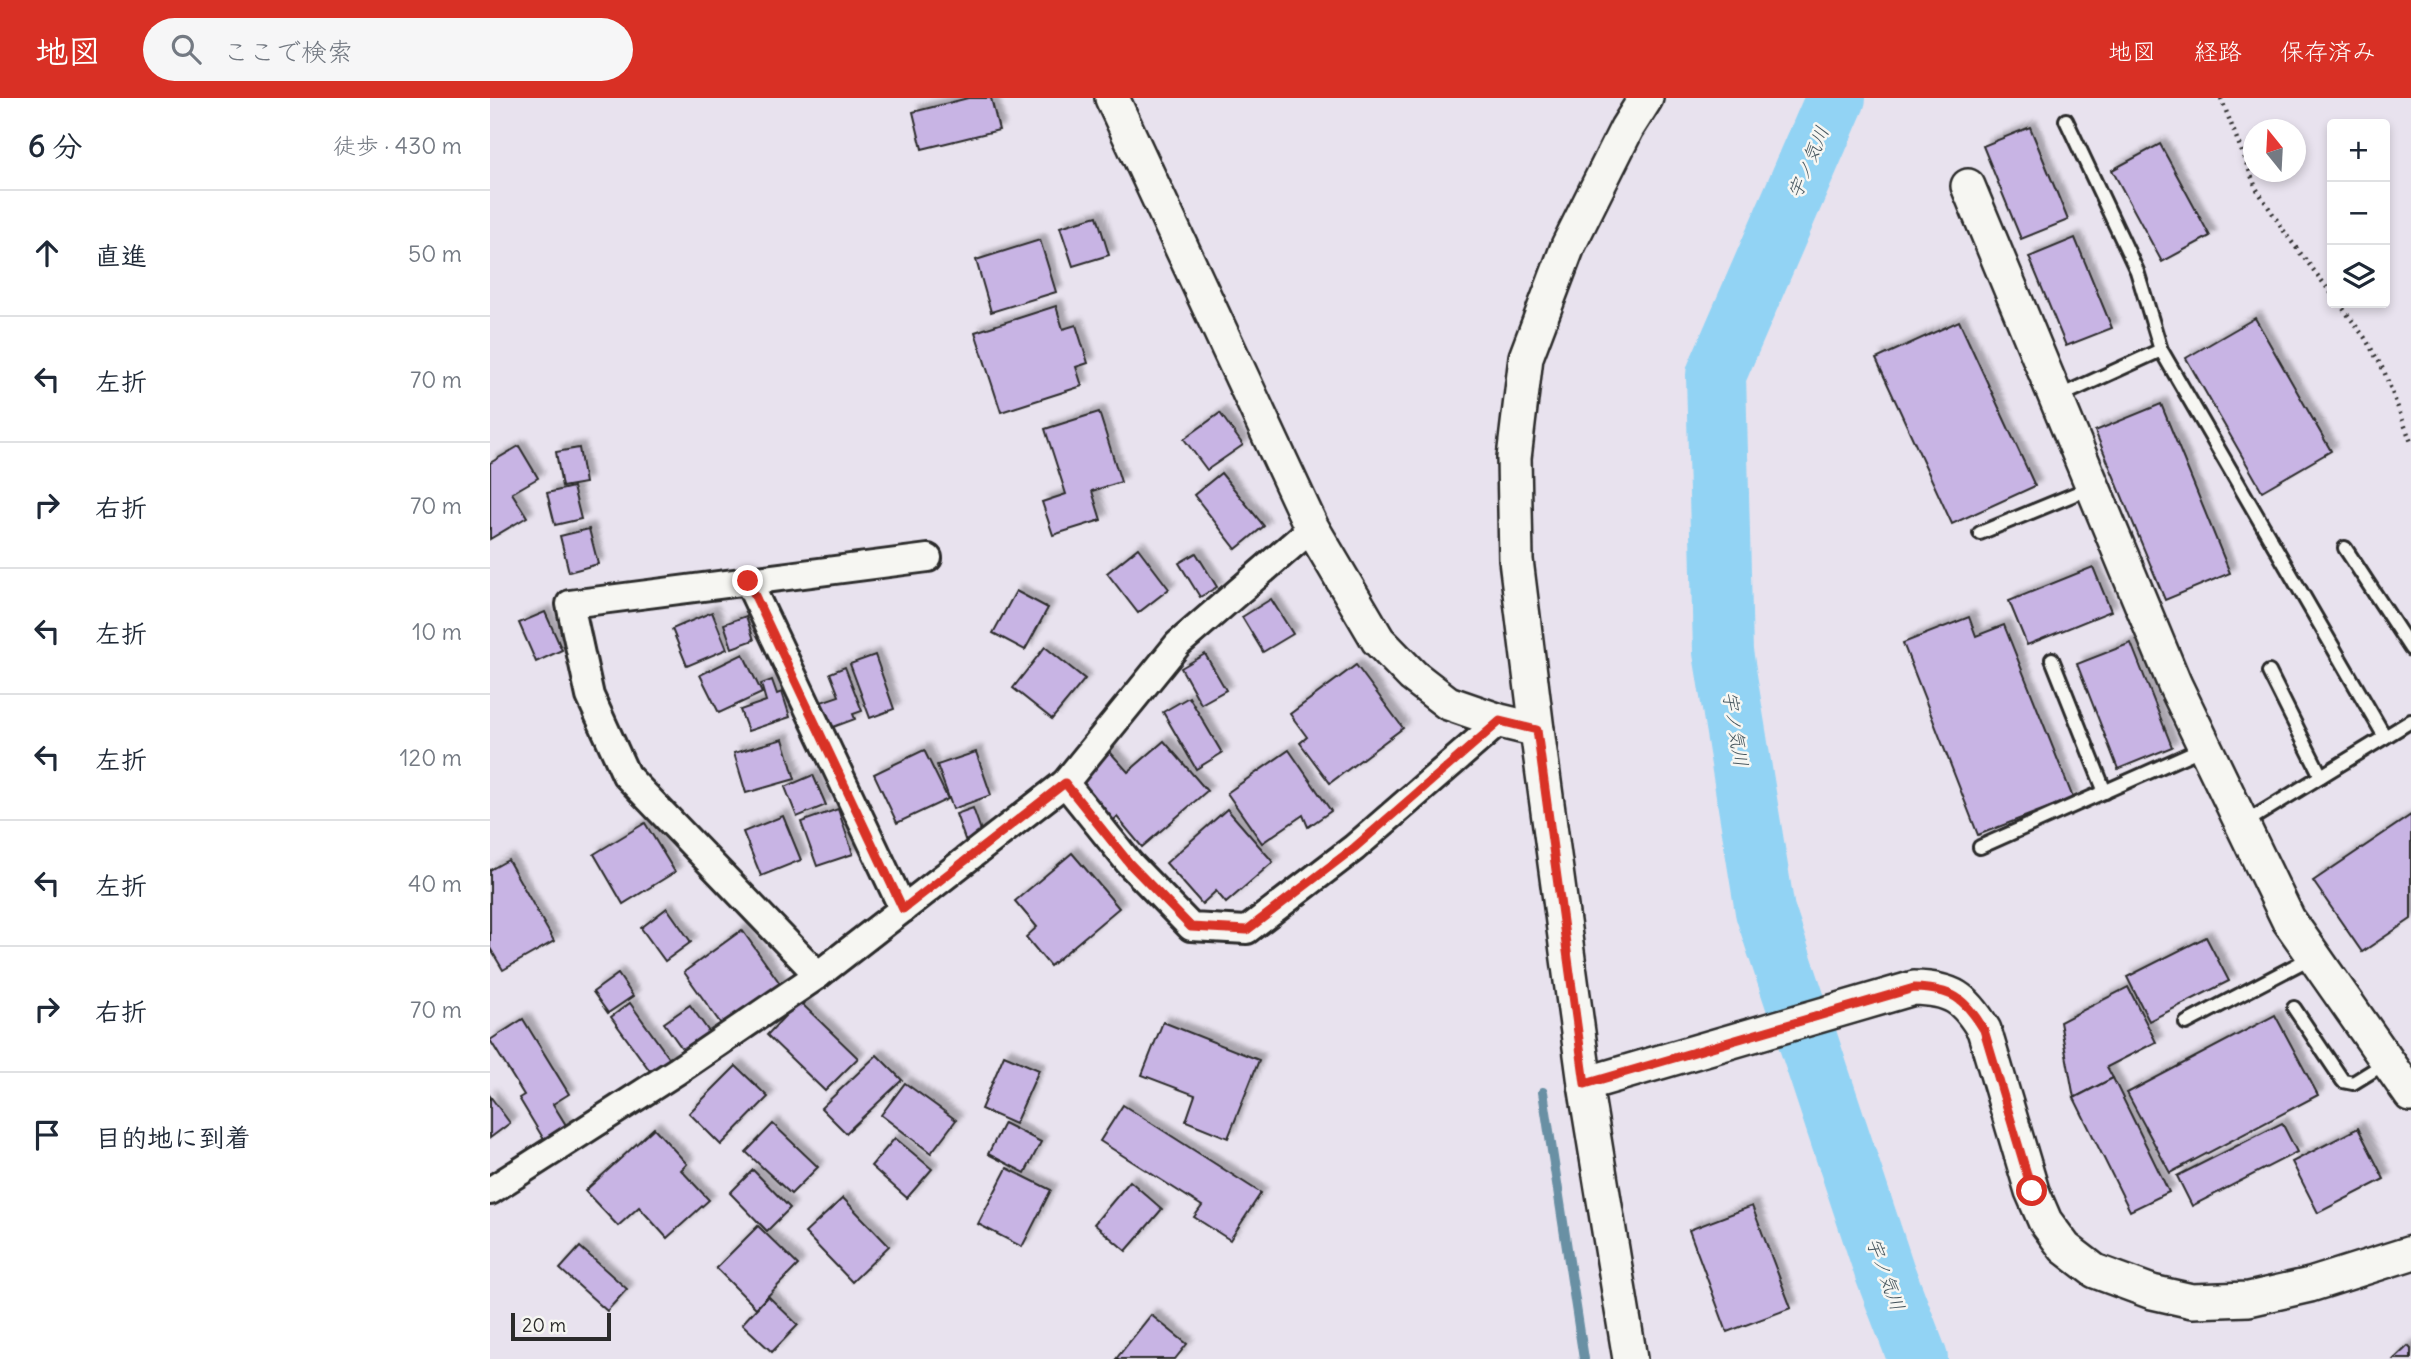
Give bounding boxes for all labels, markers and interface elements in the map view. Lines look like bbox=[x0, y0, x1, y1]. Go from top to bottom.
search box bbox=[143, 18, 633, 81]
text: 地図 bbox=[35, 30, 101, 72]
icon: search bbox=[167, 30, 205, 68]
text: ここで検索 bbox=[223, 35, 353, 68]
text: 地図 bbox=[2108, 36, 2156, 66]
text: 経路 bbox=[2194, 36, 2242, 66]
text: 保存済み bbox=[2280, 36, 2376, 66]
north arrow bbox=[2243, 119, 2306, 182]
map controls bbox=[2327, 119, 2390, 308]
button: + bbox=[2327, 119, 2390, 182]
water label: 宇ノ気川 bbox=[1782, 122, 1834, 202]
text: 6 分 bbox=[28, 127, 82, 165]
text: 徒歩 · 430 m bbox=[333, 131, 462, 160]
button: − bbox=[2327, 182, 2390, 245]
icon: ahead bbox=[28, 234, 66, 272]
text: 直進 bbox=[95, 239, 147, 272]
text: 50 m bbox=[408, 239, 462, 268]
button: layers bbox=[2327, 245, 2390, 308]
icon: left bbox=[28, 360, 66, 398]
text: 左折 bbox=[95, 365, 147, 398]
text: 70 m bbox=[410, 365, 462, 394]
icon: right bbox=[28, 486, 66, 524]
text: 右折 bbox=[95, 491, 147, 524]
text: 70 m bbox=[410, 491, 462, 520]
route end bbox=[732, 565, 763, 596]
icon: left bbox=[28, 612, 66, 650]
text: 左折 bbox=[95, 617, 147, 650]
text: 10 m bbox=[412, 617, 462, 646]
water label: 宇ノ気川 bbox=[1718, 690, 1754, 768]
icon: left bbox=[28, 738, 66, 776]
text: 左折 bbox=[95, 743, 147, 776]
text: 120 m bbox=[399, 743, 462, 772]
icon: left bbox=[28, 864, 66, 902]
text: 左折 bbox=[95, 869, 147, 902]
text: 40 m bbox=[408, 869, 462, 898]
icon: right bbox=[28, 990, 66, 1028]
text: 右折 bbox=[95, 995, 147, 1028]
text: 70 m bbox=[410, 995, 462, 1024]
icon: arrive bbox=[28, 1116, 66, 1154]
text: 目的地に到着 bbox=[95, 1121, 251, 1154]
route start bbox=[2016, 1175, 2047, 1206]
water label: 宇ノ気川 bbox=[1862, 1234, 1910, 1314]
scale bar bbox=[511, 1310, 611, 1342]
text: 20 m bbox=[522, 1313, 566, 1337]

